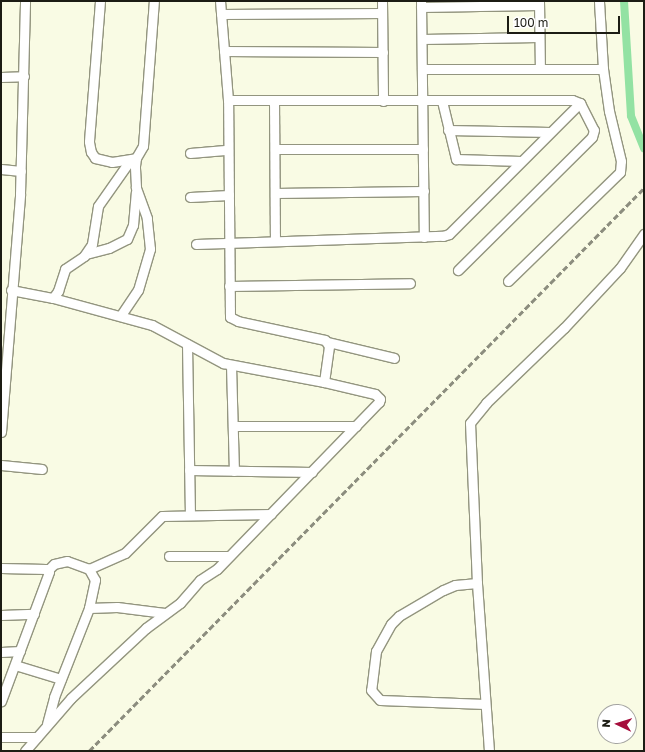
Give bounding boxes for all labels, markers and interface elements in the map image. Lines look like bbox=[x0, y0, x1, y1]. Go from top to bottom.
scale bar bbox=[509, 8, 622, 34]
text: 100 m bbox=[514, 15, 548, 30]
north arrow bbox=[597, 704, 637, 744]
text: N bbox=[599, 719, 612, 728]

